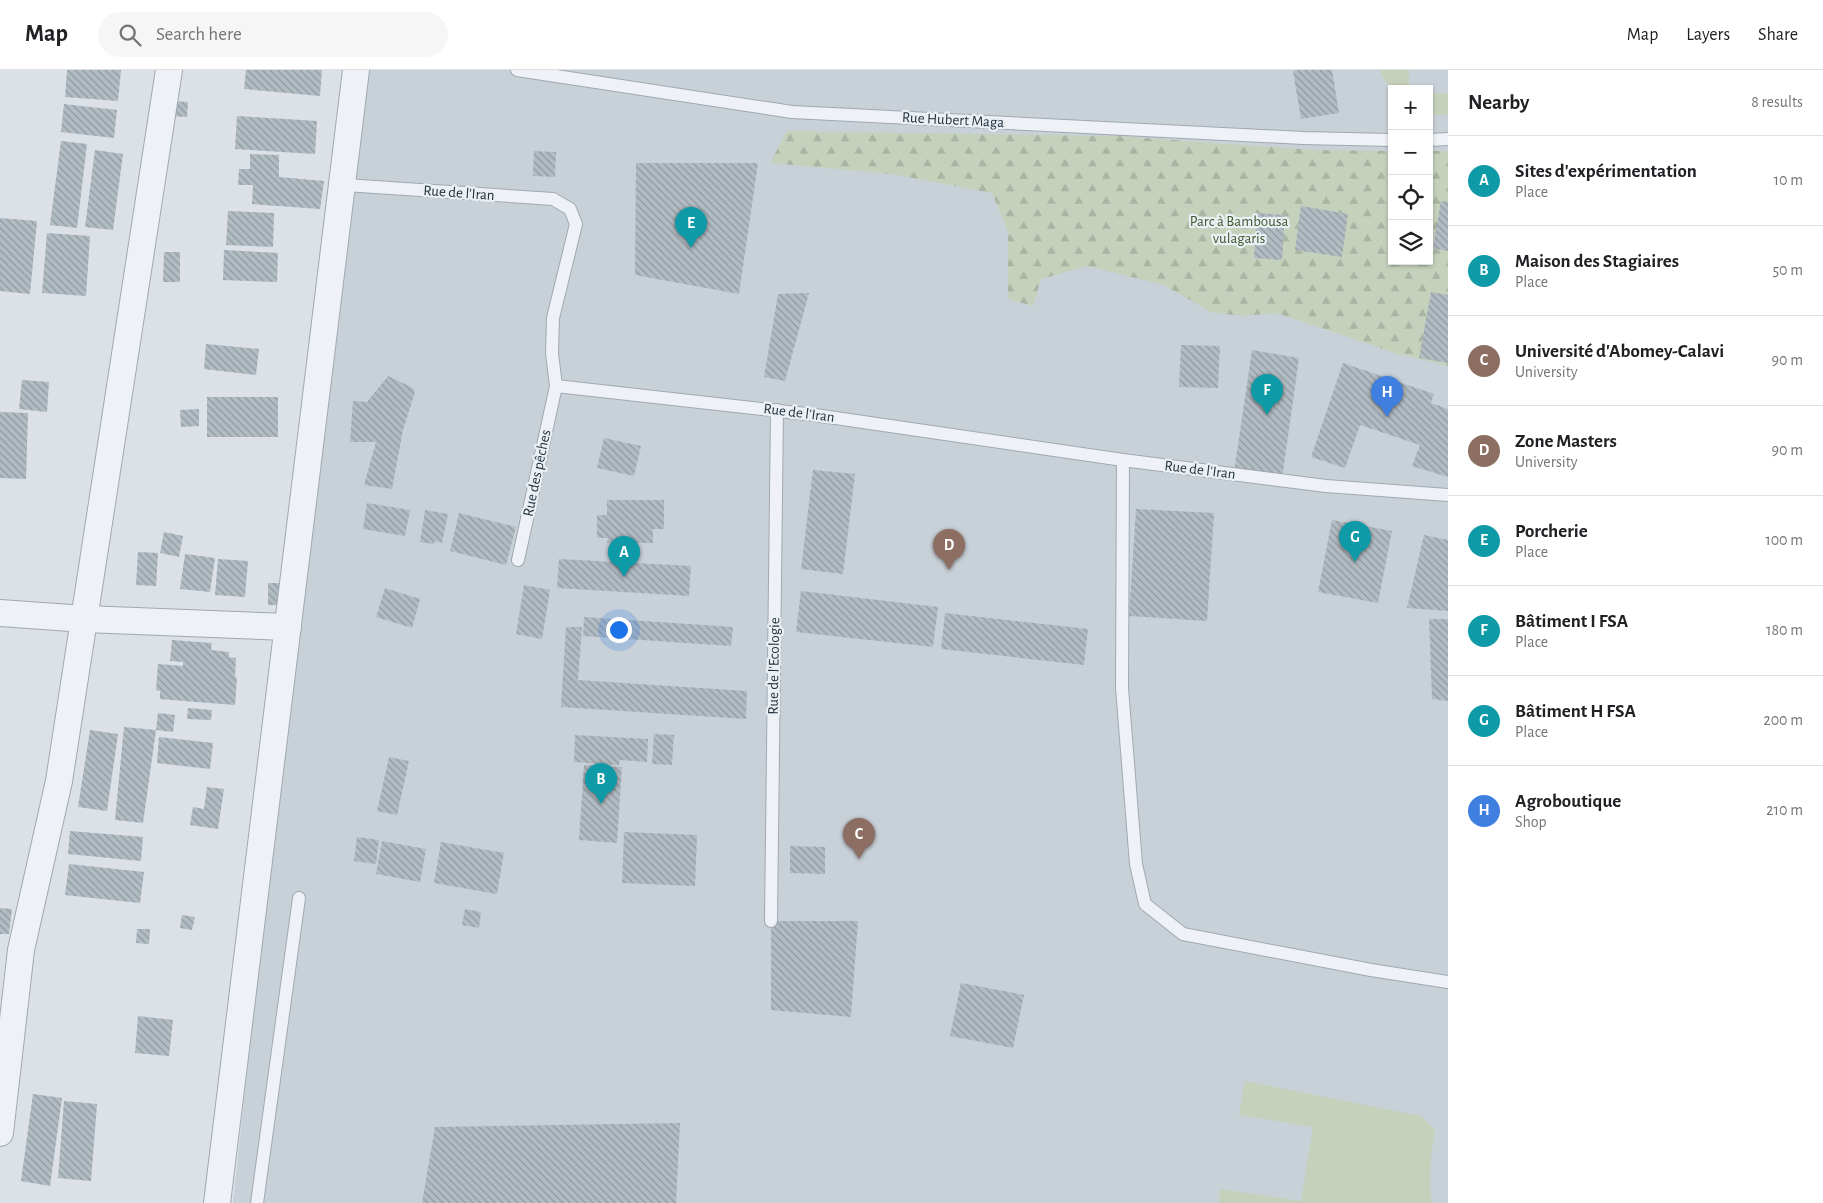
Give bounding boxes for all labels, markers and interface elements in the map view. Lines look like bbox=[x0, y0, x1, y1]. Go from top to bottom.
search box bbox=[98, 12, 448, 57]
icon: search bbox=[116, 21, 144, 49]
text: Map bbox=[25, 22, 68, 46]
text: Search here bbox=[156, 25, 242, 44]
text: Map bbox=[1627, 26, 1658, 44]
text: Layers bbox=[1686, 26, 1730, 44]
text: Share bbox=[1758, 26, 1798, 44]
map controls bbox=[1388, 85, 1433, 265]
button: + bbox=[1388, 85, 1433, 130]
text: Nearby bbox=[1468, 92, 1529, 113]
text: 8 results bbox=[1751, 94, 1803, 110]
street label: Rue Hubert Maga bbox=[902, 110, 1004, 130]
button: − bbox=[1388, 130, 1433, 175]
text: Sites d'expérimentation bbox=[1515, 162, 1697, 181]
text: A bbox=[1479, 172, 1489, 188]
text: 10 m bbox=[1774, 172, 1803, 188]
button: locate bbox=[1388, 175, 1433, 220]
street label: Rue de l'Iran bbox=[423, 183, 495, 203]
text: Place bbox=[1515, 184, 1548, 200]
pin: E bbox=[675, 207, 707, 248]
park label: Parc à Bambousa vulagaris bbox=[1190, 214, 1288, 246]
button: layers bbox=[1388, 220, 1433, 265]
text: Maison des Stagiaires bbox=[1515, 252, 1679, 271]
text: B bbox=[1479, 262, 1489, 278]
text: 50 m bbox=[1772, 262, 1803, 278]
text: Place bbox=[1515, 274, 1548, 290]
text: Université d'Abomey-Calavi bbox=[1515, 342, 1724, 361]
text: C bbox=[1480, 352, 1488, 368]
text: 90 m bbox=[1772, 352, 1803, 368]
text: University bbox=[1515, 364, 1578, 380]
pin: F bbox=[1251, 374, 1283, 415]
pin: H bbox=[1371, 376, 1403, 417]
street label: Rue de l'Iran bbox=[763, 401, 835, 425]
street label: Rue des pêches bbox=[520, 428, 554, 518]
text: Zone Masters bbox=[1515, 432, 1617, 451]
text: D bbox=[1479, 442, 1489, 458]
text: 90 m bbox=[1772, 442, 1803, 458]
text: University bbox=[1515, 454, 1578, 470]
street label: Rue de l'Iran bbox=[1164, 458, 1236, 482]
pin: G bbox=[1339, 521, 1371, 562]
text: Porcherie bbox=[1515, 522, 1588, 541]
pin: D bbox=[933, 529, 965, 570]
text: E bbox=[1480, 532, 1488, 548]
text: 100 m bbox=[1765, 532, 1803, 548]
pin: A bbox=[608, 536, 640, 577]
text: Place bbox=[1515, 544, 1548, 560]
text: Bâtiment I FSA bbox=[1515, 612, 1628, 631]
your location bbox=[606, 617, 632, 643]
street label: Rue de l'Ecologie bbox=[766, 617, 782, 715]
text: F bbox=[1480, 622, 1488, 638]
text: 180 m bbox=[1766, 622, 1803, 638]
text: Place bbox=[1515, 634, 1548, 650]
text: Bâtiment H FSA bbox=[1515, 702, 1636, 721]
text: G bbox=[1479, 712, 1489, 728]
text: 200 m bbox=[1763, 712, 1803, 728]
text: Place bbox=[1515, 724, 1548, 740]
pin: B bbox=[585, 763, 617, 804]
text: Agroboutique bbox=[1515, 792, 1621, 811]
text: H bbox=[1478, 802, 1490, 818]
text: 210 m bbox=[1766, 802, 1803, 818]
text: Shop bbox=[1515, 814, 1547, 830]
pin: C bbox=[843, 818, 875, 859]

